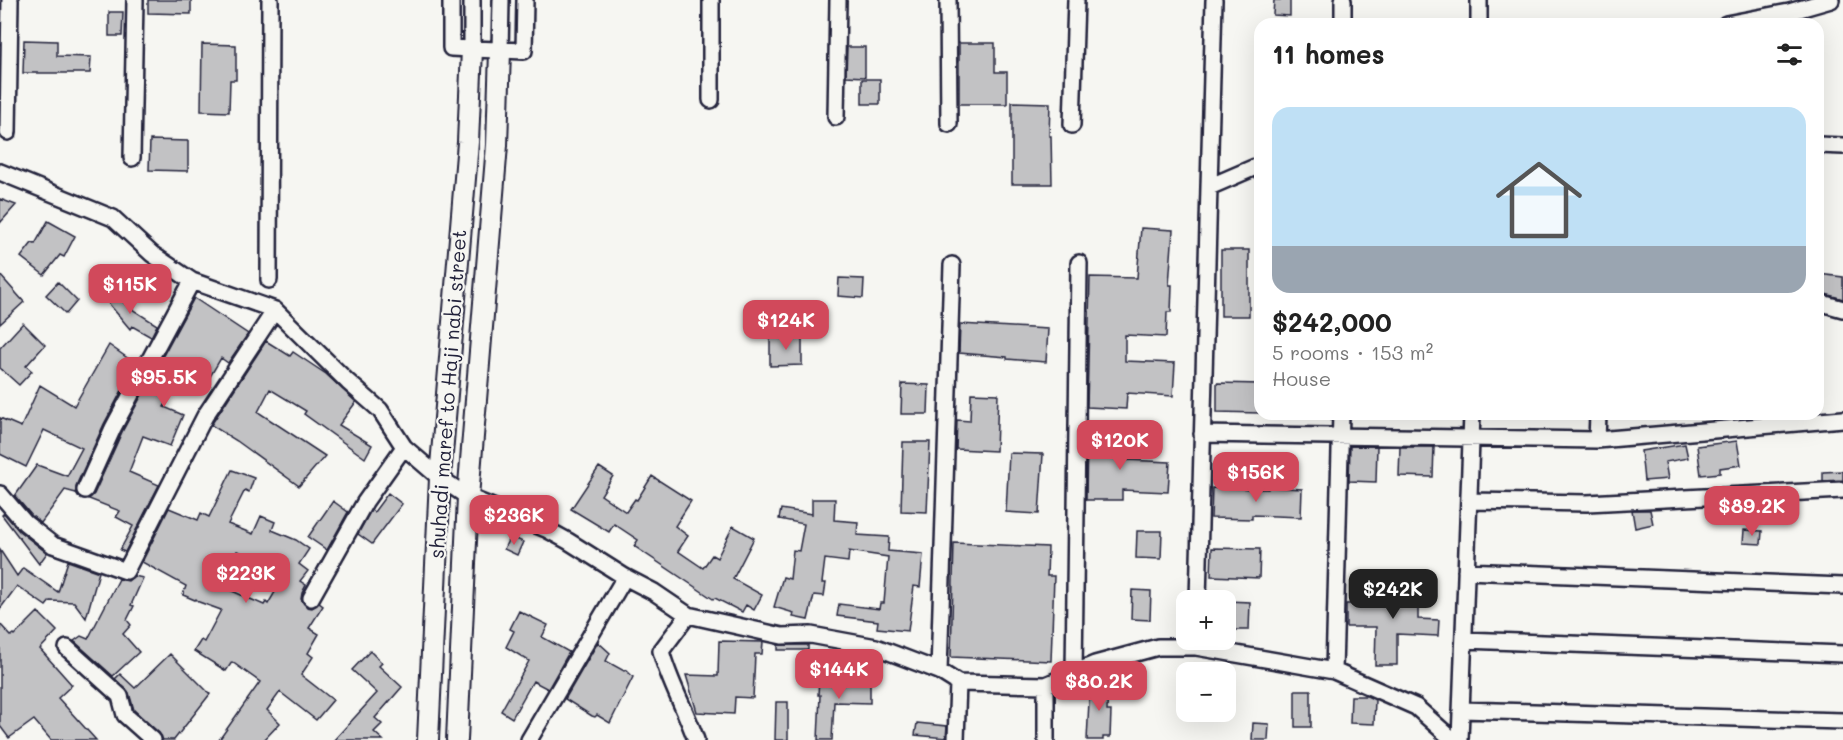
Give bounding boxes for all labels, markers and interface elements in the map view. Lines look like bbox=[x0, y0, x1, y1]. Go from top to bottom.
text: 11 homes bbox=[1272, 37, 1385, 71]
icon: filters bbox=[1773, 38, 1806, 71]
icon: home bbox=[1485, 146, 1593, 254]
street label: shuhadi maref to Haji nabi street bbox=[423, 229, 471, 559]
pin: $115K bbox=[88, 264, 172, 315]
text: $115K bbox=[103, 270, 157, 296]
pin: $124K bbox=[744, 300, 828, 351]
text: $242,000 bbox=[1272, 305, 1392, 339]
text: $124K bbox=[757, 306, 815, 332]
text: 5 rooms · 153 m² bbox=[1272, 339, 1433, 365]
pin: $95.5K bbox=[115, 357, 213, 408]
text: $95.5K bbox=[130, 363, 198, 389]
text: House bbox=[1272, 365, 1331, 391]
pin: $120K bbox=[1078, 420, 1162, 471]
text: $120K bbox=[1091, 426, 1149, 452]
pin: $156K bbox=[1214, 452, 1298, 503]
text: $156K bbox=[1227, 458, 1285, 484]
pin: $89.2K bbox=[1703, 486, 1801, 537]
text: $89.2K bbox=[1718, 492, 1786, 518]
pin: $236K bbox=[472, 495, 556, 546]
text: $236K bbox=[484, 501, 544, 527]
pin: $223K bbox=[204, 553, 288, 604]
text: $223K bbox=[216, 559, 276, 585]
pin: $242K bbox=[1351, 569, 1435, 620]
text: $242K bbox=[1363, 575, 1423, 601]
map controls bbox=[1176, 590, 1236, 722]
button: + bbox=[1176, 590, 1236, 650]
pin: $144K bbox=[797, 649, 881, 700]
text: $144K bbox=[809, 655, 869, 681]
pin: $80.2K bbox=[1050, 661, 1148, 712]
button: − bbox=[1176, 662, 1236, 722]
text: $80.2K bbox=[1065, 667, 1133, 693]

